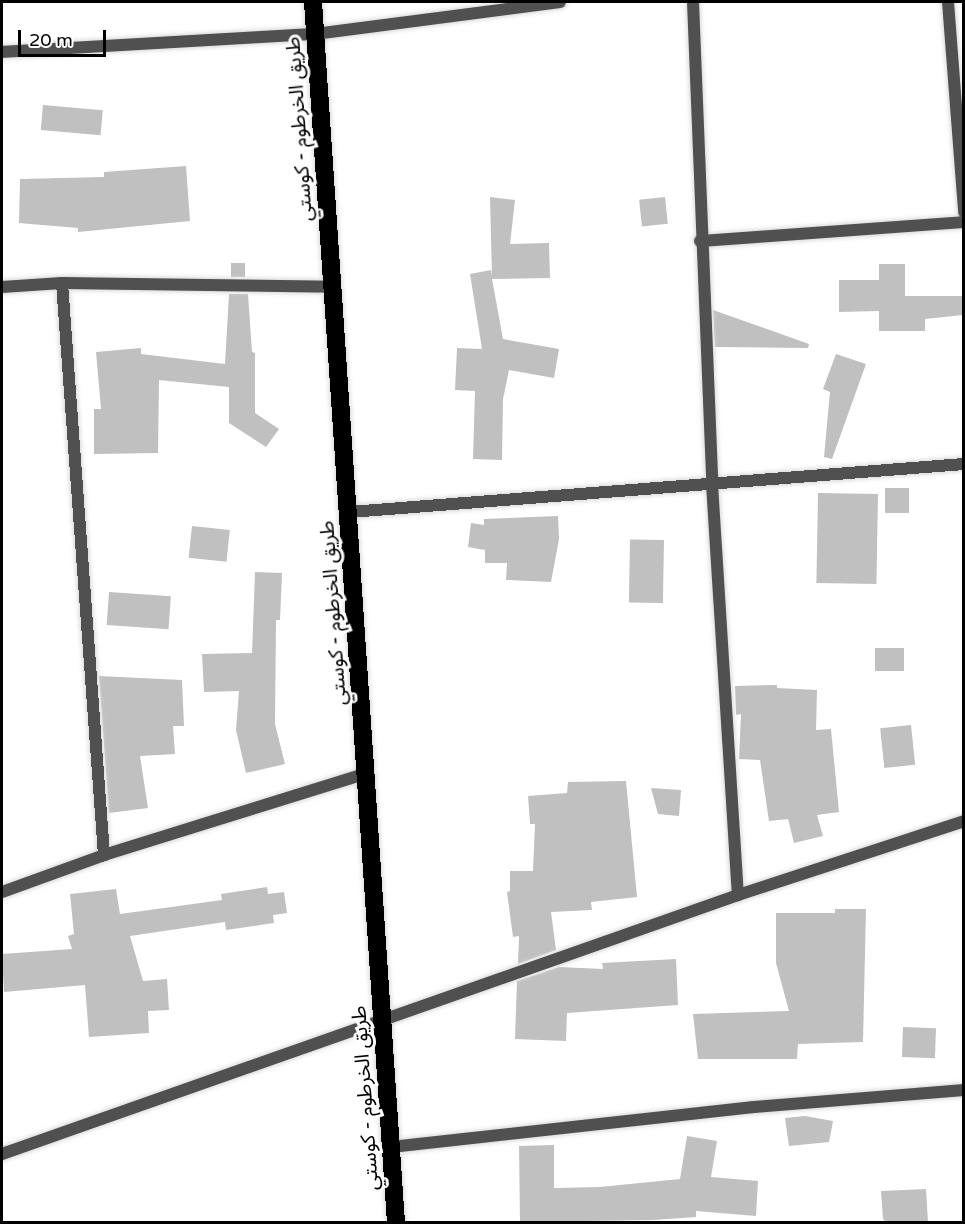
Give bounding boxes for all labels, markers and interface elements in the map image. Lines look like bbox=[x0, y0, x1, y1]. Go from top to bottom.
scale bar bbox=[21, 18, 110, 56]
text: 20 m bbox=[29, 29, 73, 51]
street label: طريق الخرطوم - كوستي bbox=[282, 36, 318, 222]
street label: طريق الخرطوم - كوستي bbox=[316, 520, 352, 706]
street label: طريق الخرطوم - كوستي bbox=[348, 1005, 384, 1191]

